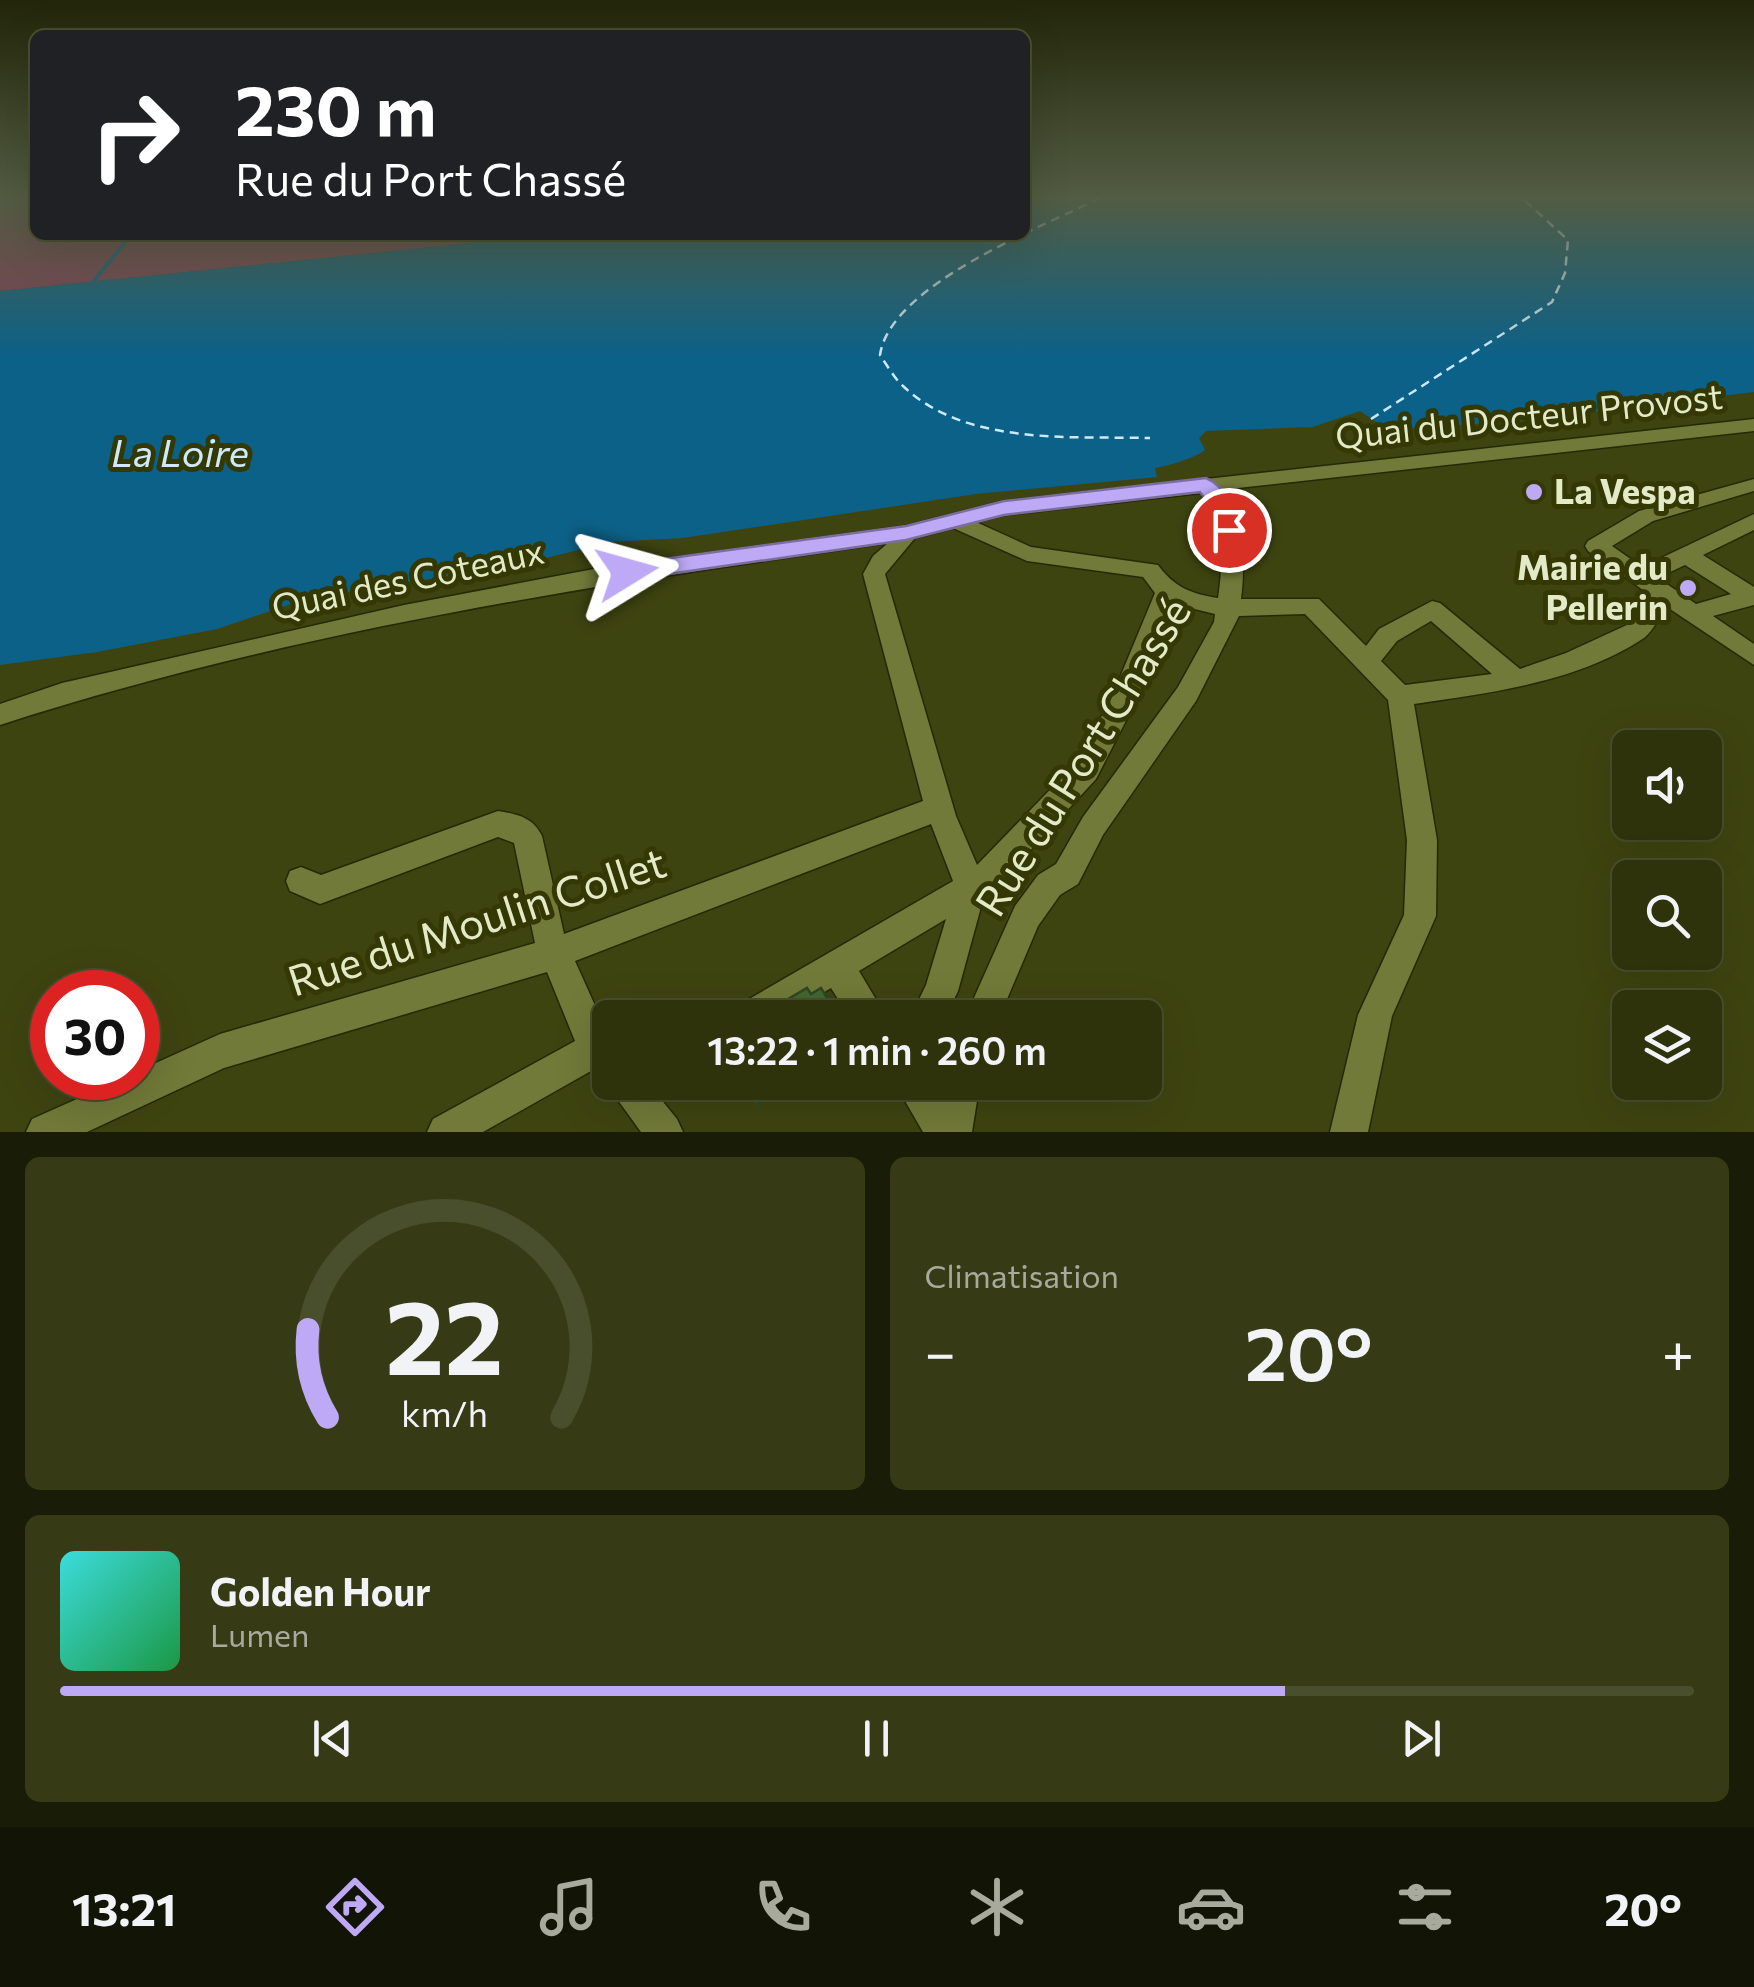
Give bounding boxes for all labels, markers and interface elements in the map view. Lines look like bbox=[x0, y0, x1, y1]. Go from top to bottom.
text: 230 m bbox=[235, 65, 437, 150]
icon: right bbox=[70, 70, 200, 200]
text: Rue du Port Chassé bbox=[235, 150, 626, 205]
street label: Quai du Docteur Provost bbox=[1333, 373, 1724, 456]
water label: La Loire bbox=[111, 428, 249, 475]
place label: La Vespa bbox=[1554, 468, 1696, 511]
marker: La Vespa bbox=[1523, 481, 1545, 503]
pin bbox=[1187, 488, 1272, 573]
icon: arrive bbox=[1202, 503, 1257, 558]
position arrow bbox=[575, 520, 679, 624]
street label: Quai des Coteaux bbox=[267, 528, 547, 627]
place label: Mairie du Pellerin bbox=[1517, 544, 1668, 627]
marker: Mairie du Pellerin bbox=[1677, 577, 1699, 599]
street label: Rue du Port Chassé bbox=[962, 587, 1200, 925]
map controls bbox=[1612, 730, 1722, 1100]
button: sound bbox=[1612, 730, 1722, 840]
street label: Rue du Moulin Collet bbox=[281, 835, 672, 1006]
button: search bbox=[1612, 860, 1722, 970]
speed limit sign: 30 bbox=[30, 970, 160, 1100]
button: layers bbox=[1612, 990, 1722, 1100]
text: 13:22 · 1 min · 260 m bbox=[707, 1026, 1047, 1073]
text: Climatisation bbox=[925, 1255, 1119, 1295]
text: 22 bbox=[386, 1269, 504, 1396]
text: 20° bbox=[1245, 1305, 1373, 1396]
text: − bbox=[925, 1317, 956, 1384]
text: + bbox=[1662, 1317, 1694, 1384]
text: km/h bbox=[401, 1391, 488, 1434]
text: Golden Hour bbox=[210, 1567, 431, 1614]
text: Lumen bbox=[210, 1614, 309, 1654]
icon: previous bbox=[305, 1711, 360, 1766]
icon: pause bbox=[849, 1711, 904, 1766]
icon: next bbox=[1394, 1711, 1449, 1766]
icon: directions bbox=[320, 1872, 390, 1942]
icon: music bbox=[534, 1872, 604, 1942]
icon: phone bbox=[748, 1872, 818, 1942]
icon: climate bbox=[962, 1872, 1032, 1942]
icon: car bbox=[1176, 1872, 1246, 1942]
icon: filters bbox=[1390, 1872, 1460, 1942]
text: 13:21 bbox=[72, 1880, 176, 1935]
text: 20° bbox=[1604, 1880, 1682, 1935]

